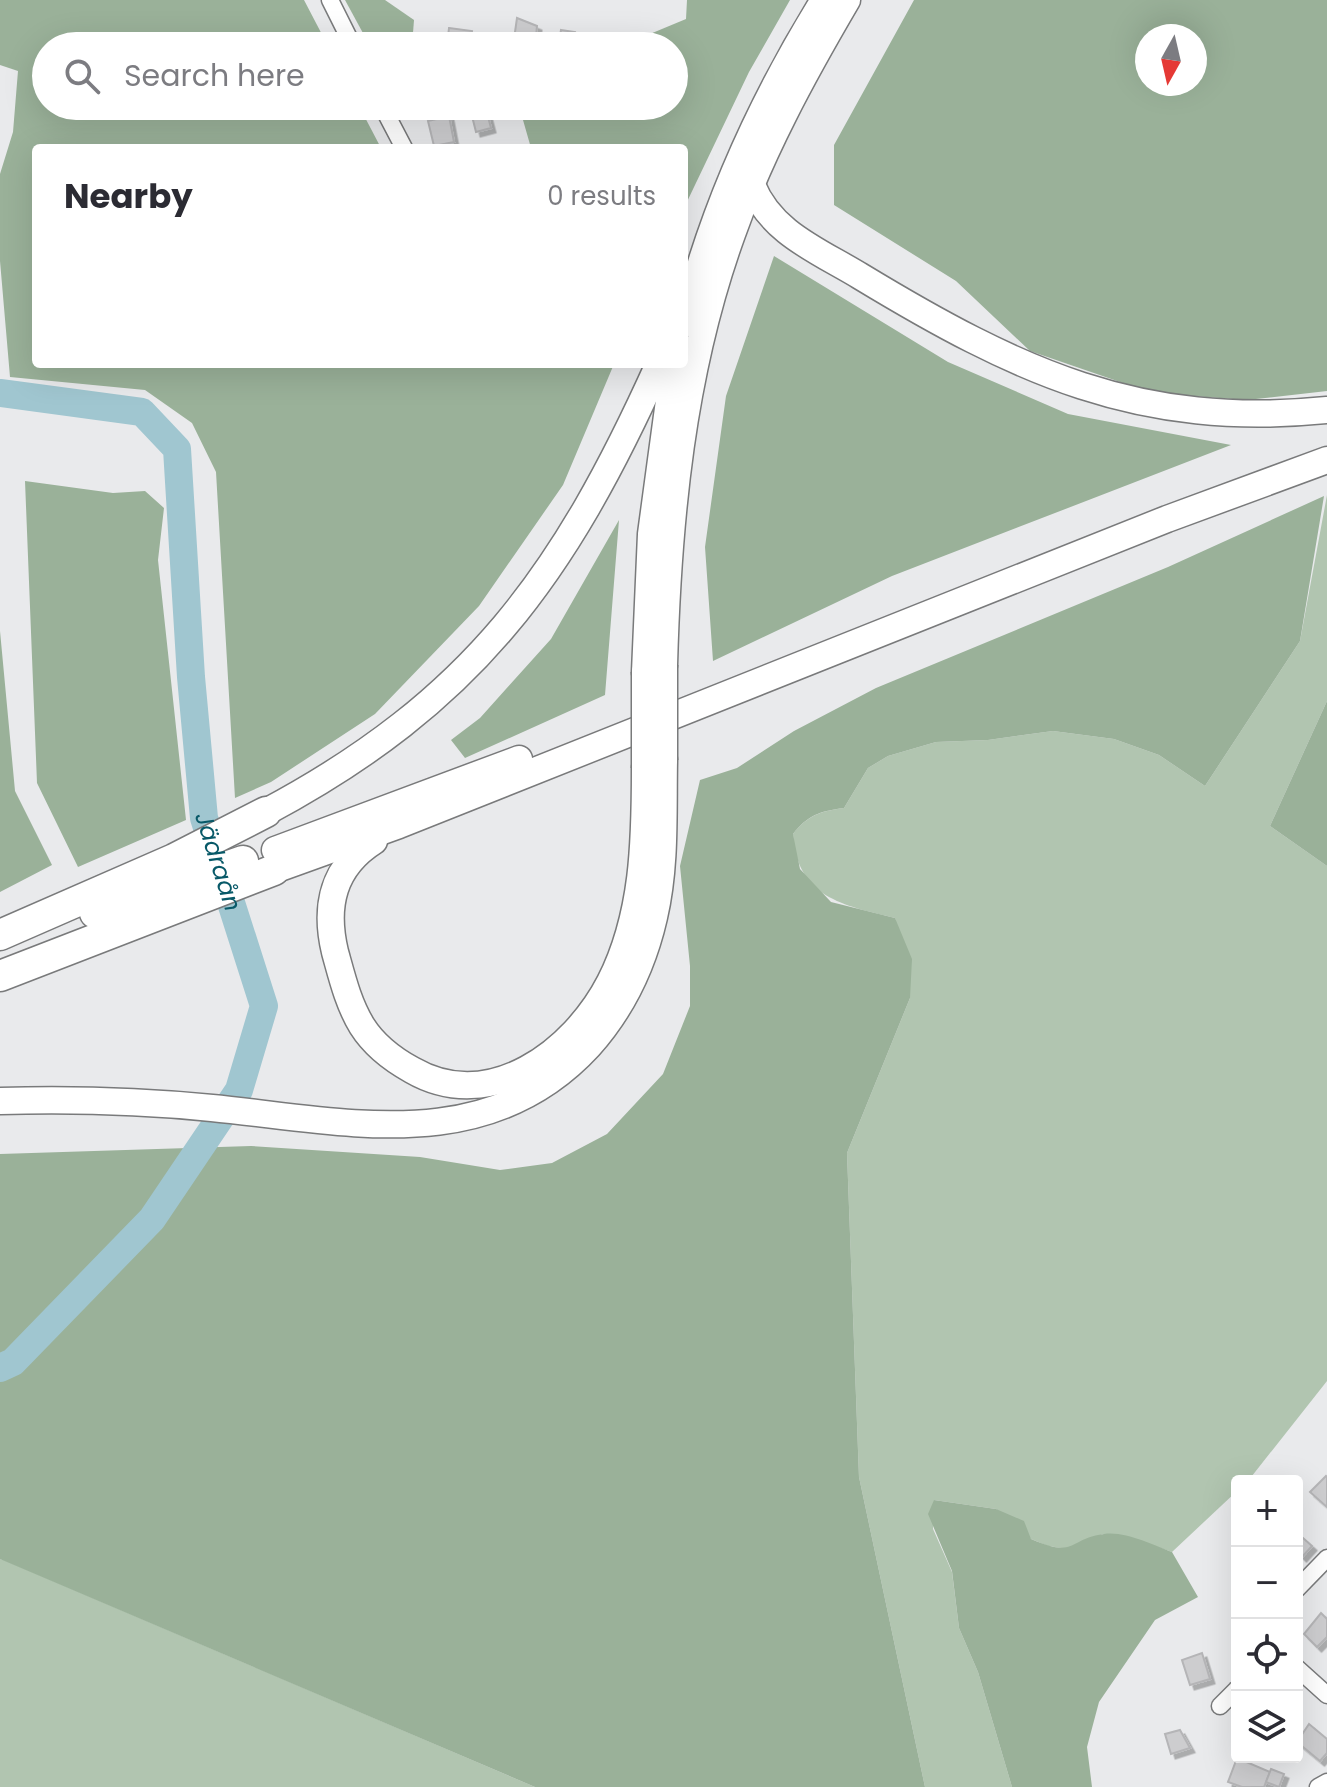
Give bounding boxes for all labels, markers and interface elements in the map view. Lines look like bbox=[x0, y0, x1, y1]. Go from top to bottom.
north arrow bbox=[1135, 24, 1207, 96]
search box bbox=[32, 32, 688, 120]
icon: search bbox=[60, 54, 104, 98]
text: Search here bbox=[124, 54, 305, 97]
text: Nearby bbox=[64, 172, 193, 220]
text: 0 results bbox=[547, 178, 656, 214]
water label: Jädraån bbox=[187, 808, 250, 915]
map controls bbox=[1231, 1475, 1303, 1763]
button: + bbox=[1231, 1475, 1303, 1547]
button: − bbox=[1231, 1547, 1303, 1619]
button: locate bbox=[1231, 1619, 1303, 1691]
button: layers bbox=[1231, 1691, 1303, 1763]

